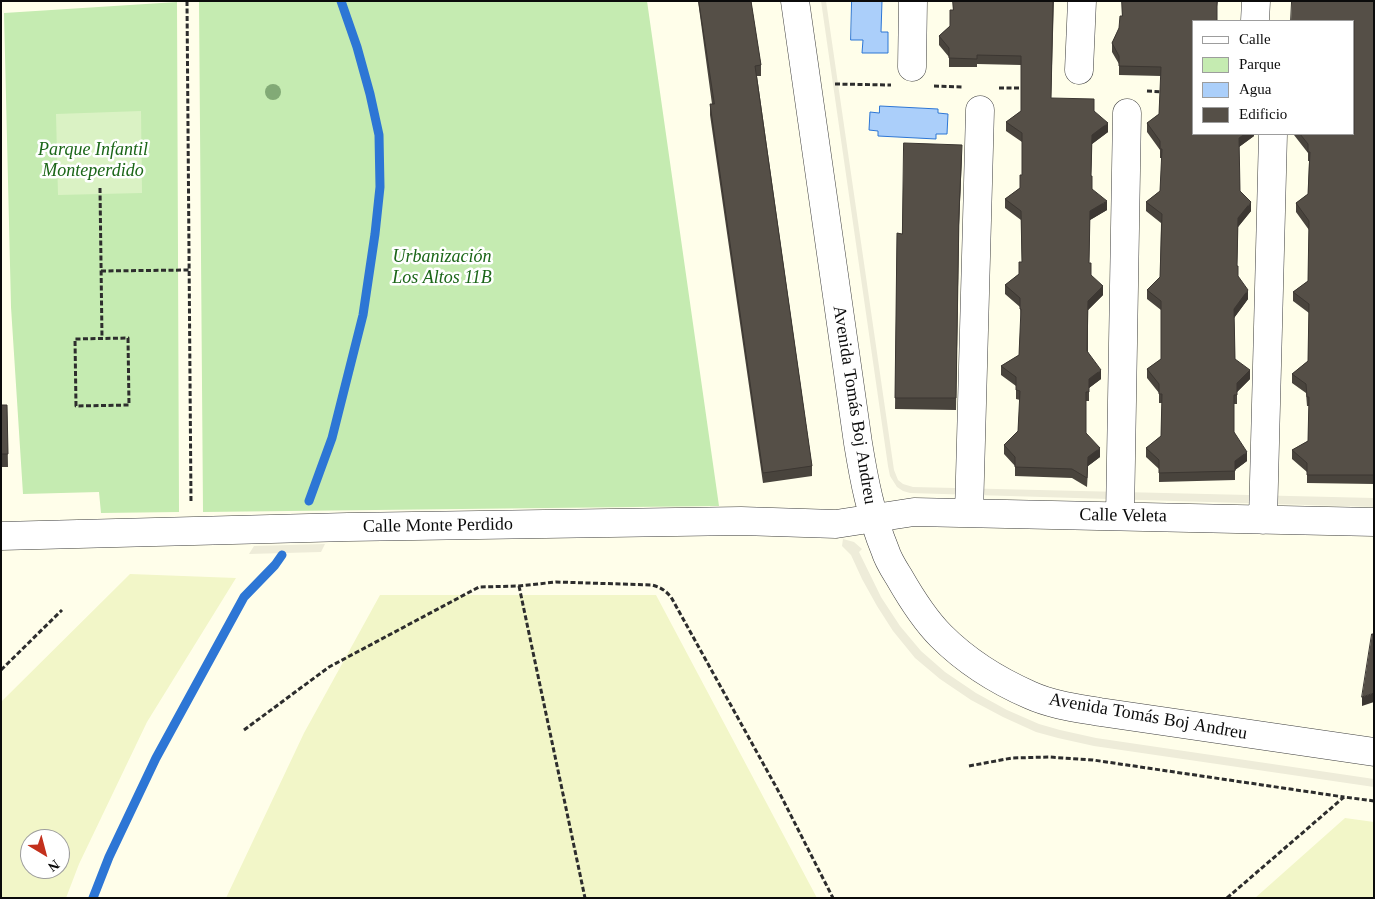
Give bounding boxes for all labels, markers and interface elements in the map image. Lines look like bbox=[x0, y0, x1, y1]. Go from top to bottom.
legend bbox=[1192, 20, 1355, 135]
text: Calle bbox=[1239, 31, 1271, 47]
text: Parque bbox=[1239, 56, 1281, 72]
text: Agua bbox=[1239, 81, 1272, 97]
text: Edificio bbox=[1239, 106, 1287, 122]
park label: Parque Infantil Monteperdido bbox=[38, 139, 148, 182]
park label: Urbanización Los Altos 11B bbox=[392, 246, 492, 288]
street label: Avenida Tomás Boj Andreu bbox=[828, 304, 880, 506]
street label: Calle Veleta bbox=[1079, 504, 1167, 528]
street label: Calle Monte Perdido bbox=[363, 514, 513, 538]
street label: Avenida Tomás Boj Andreu bbox=[1047, 689, 1249, 745]
north arrow bbox=[20, 829, 70, 879]
text: N bbox=[45, 857, 62, 875]

